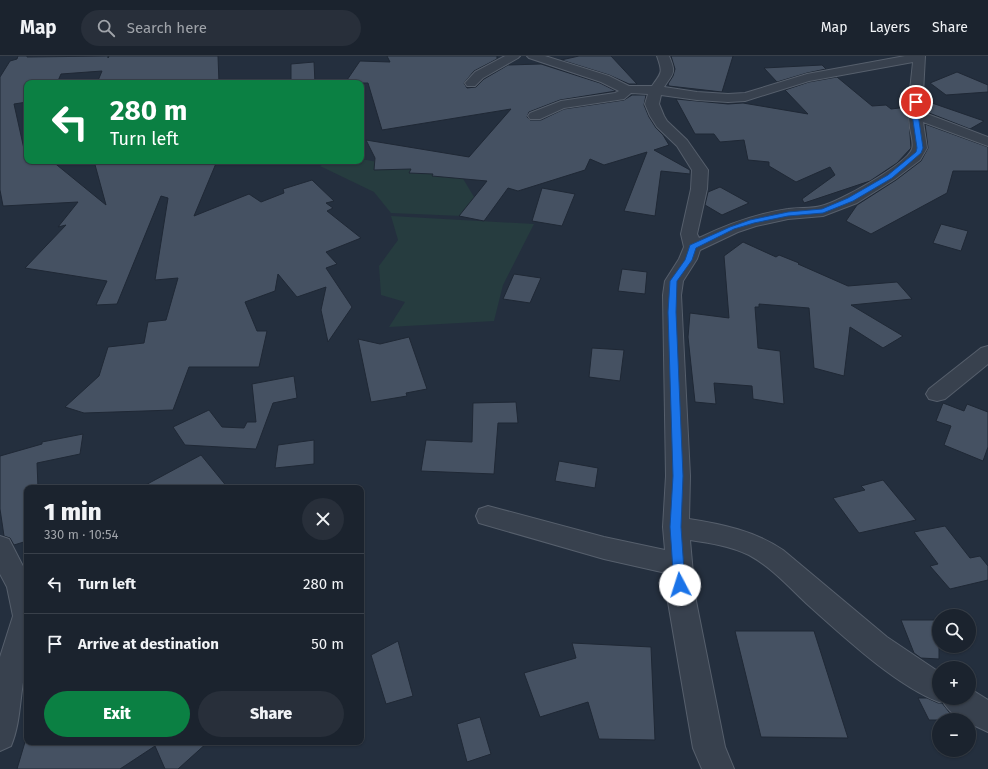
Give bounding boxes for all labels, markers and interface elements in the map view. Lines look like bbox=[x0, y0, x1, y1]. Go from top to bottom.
search box bbox=[81, 10, 361, 46]
text: Map bbox=[20, 16, 57, 39]
icon: search bbox=[95, 17, 117, 39]
text: Search here bbox=[127, 19, 207, 37]
text: Map bbox=[821, 19, 847, 36]
text: Layers bbox=[869, 19, 910, 36]
text: Share bbox=[932, 19, 968, 36]
pin bbox=[899, 85, 933, 119]
icon: arrive bbox=[905, 91, 927, 113]
text: 280 m bbox=[110, 94, 187, 127]
icon: left bbox=[44, 96, 96, 148]
text: Turn left bbox=[110, 128, 179, 150]
text: 1 min bbox=[44, 498, 102, 526]
button: close bbox=[302, 498, 344, 540]
text: 330 m · 10:54 bbox=[44, 527, 118, 542]
position arrow bbox=[659, 564, 701, 606]
icon: left bbox=[44, 573, 66, 595]
text: Turn left bbox=[78, 575, 136, 593]
text: 280 m bbox=[303, 575, 344, 593]
map controls bbox=[932, 609, 976, 757]
button: search bbox=[932, 609, 976, 653]
icon: arrive bbox=[44, 633, 66, 655]
text: Arrive at destination bbox=[78, 635, 219, 653]
text: 50 m bbox=[311, 635, 344, 653]
button: + bbox=[932, 661, 976, 705]
button: Exit bbox=[44, 691, 190, 737]
button: Share bbox=[198, 691, 344, 737]
button: − bbox=[932, 713, 976, 757]

